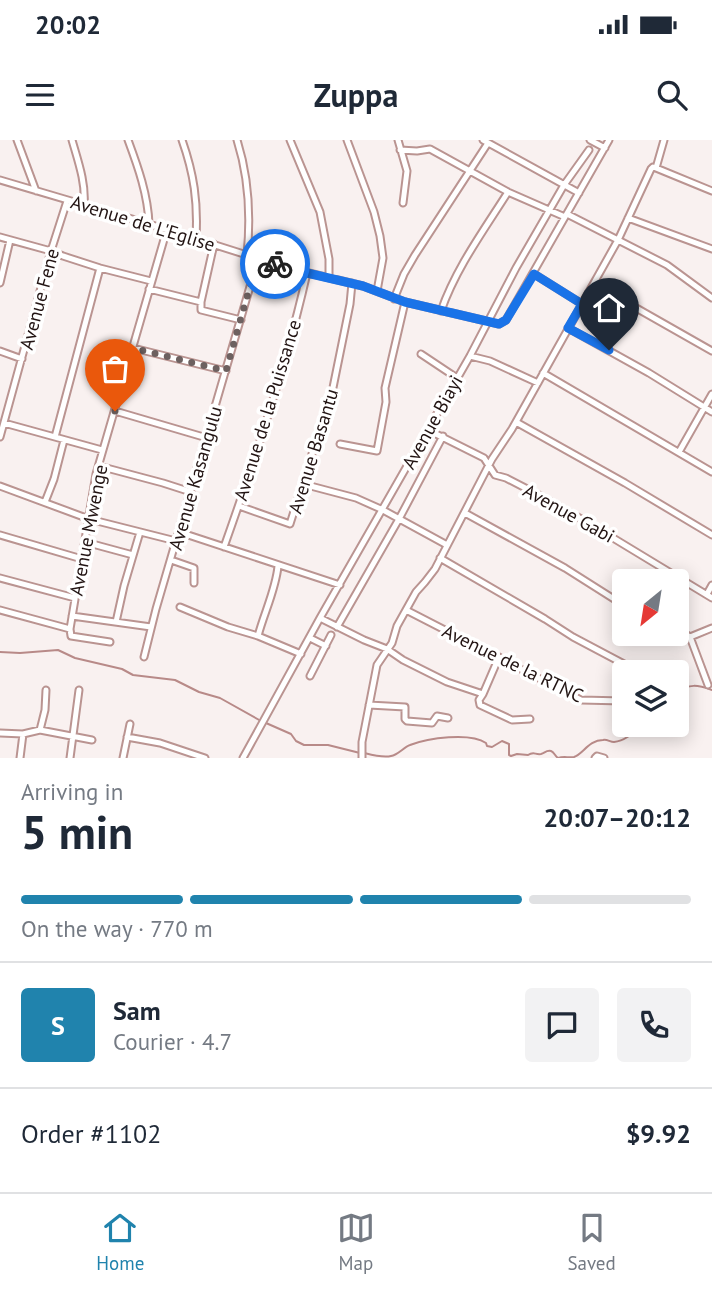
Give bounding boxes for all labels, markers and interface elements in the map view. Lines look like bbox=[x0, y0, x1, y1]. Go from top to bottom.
text: 20:02 bbox=[35, 8, 101, 41]
text: Zuppa bbox=[314, 74, 398, 116]
icon: menu bbox=[21, 76, 59, 114]
icon: search bbox=[653, 76, 691, 114]
street label: Avenue de L'Eglise bbox=[68, 190, 218, 256]
courier bbox=[240, 229, 310, 299]
icon: bike bbox=[256, 245, 294, 283]
street label: Avenue Fene bbox=[14, 246, 64, 352]
pin bbox=[579, 278, 639, 350]
icon: home bbox=[590, 289, 628, 327]
street label: Avenue de la Puissance bbox=[228, 316, 306, 504]
pin bbox=[85, 339, 145, 411]
icon: bag bbox=[96, 350, 134, 388]
street label: Avenue Biayi bbox=[396, 371, 468, 473]
street label: Avenue Basantu bbox=[283, 386, 343, 516]
street label: Avenue Kasangulu bbox=[163, 403, 227, 553]
street label: Avenue Mwenge bbox=[64, 462, 112, 598]
street label: Avenue Gabi bbox=[519, 478, 619, 548]
north arrow bbox=[612, 569, 690, 646]
map controls bbox=[612, 569, 689, 737]
street label: Avenue de la RTNC bbox=[439, 619, 587, 708]
button: layers bbox=[612, 660, 689, 737]
text: Arriving in bbox=[21, 777, 123, 806]
text: 20:07–20:12 bbox=[544, 801, 691, 834]
text: 5 min bbox=[21, 802, 133, 862]
text: On the way · 770 m bbox=[21, 914, 213, 943]
button: chat bbox=[525, 988, 599, 1062]
button: phone bbox=[617, 988, 691, 1062]
text: Sam bbox=[113, 994, 161, 1027]
text: S bbox=[51, 1009, 65, 1042]
text: Courier · 4.7 bbox=[113, 1027, 232, 1056]
text: Order #1102 bbox=[21, 1117, 161, 1150]
text: $9.92 bbox=[626, 1117, 691, 1150]
tab: Home bbox=[96, 1209, 144, 1275]
tab: Map bbox=[337, 1209, 375, 1275]
tab: Saved bbox=[567, 1209, 616, 1275]

